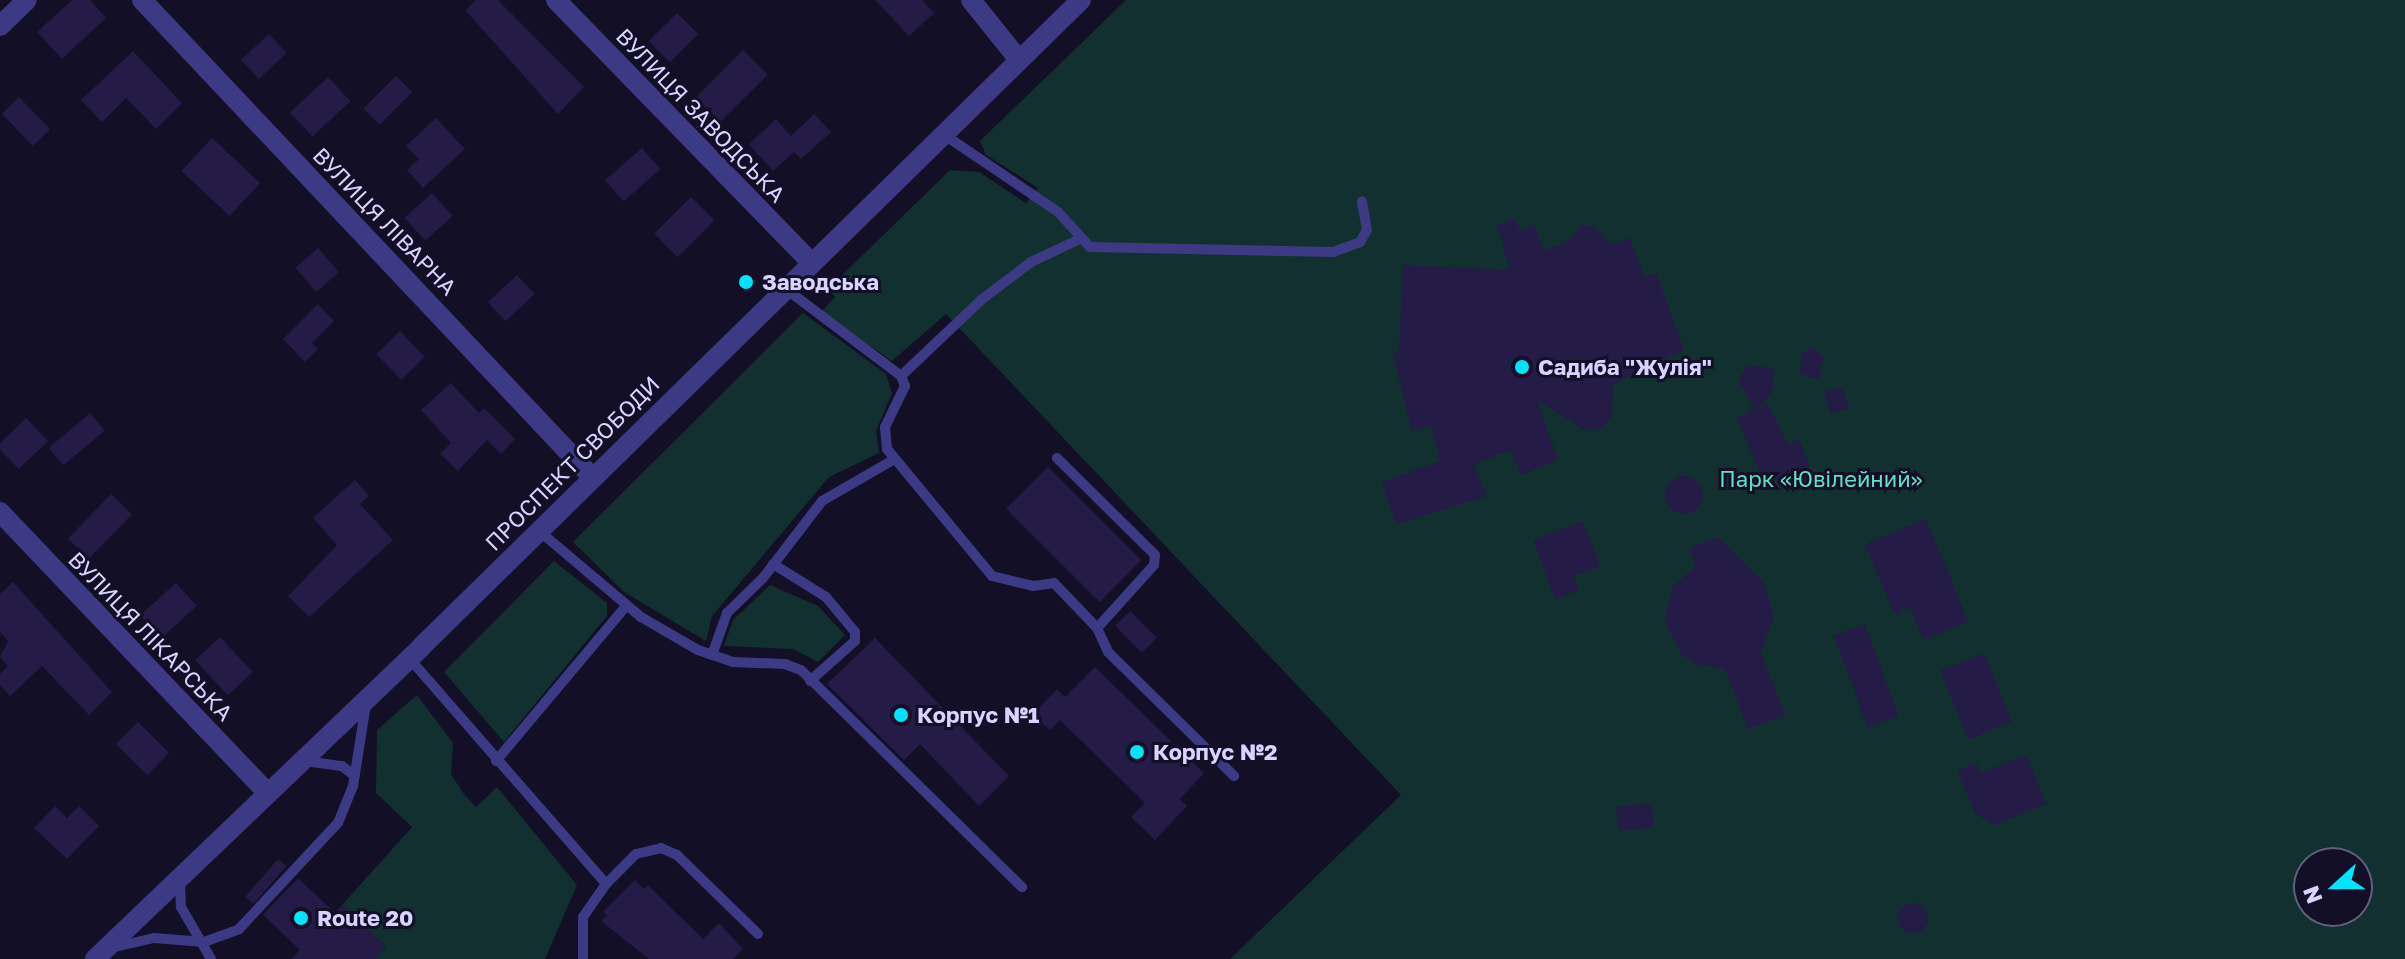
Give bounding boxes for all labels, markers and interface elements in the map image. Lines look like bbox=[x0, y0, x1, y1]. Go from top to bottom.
street label: ВУЛИЦЯ ЗАВОДСЬКА bbox=[611, 23, 791, 207]
street label: ВУЛИЦЯ ЛІВАРНА bbox=[308, 142, 462, 300]
place label: Заводська bbox=[762, 269, 879, 295]
marker: Заводська bbox=[737, 273, 755, 291]
place label: Садиба "Жулія" bbox=[1538, 354, 1712, 380]
marker: Садиба "Жулія" bbox=[1513, 358, 1531, 376]
street label: ПРОСПЕКТ СВОБОДИ bbox=[479, 370, 665, 556]
park label: Парк «Ювілейний» bbox=[1719, 466, 1923, 492]
street label: ВУЛИЦЯ ЛІКАРСЬКА bbox=[63, 546, 239, 726]
place label: Корпус №1 bbox=[917, 702, 1039, 728]
marker: Корпус №1 bbox=[892, 706, 910, 724]
place label: Корпус №2 bbox=[1153, 739, 1277, 765]
marker: Корпус №2 bbox=[1128, 743, 1146, 761]
north arrow bbox=[2293, 847, 2373, 927]
text: N bbox=[2296, 882, 2328, 908]
place label: Route 20 bbox=[317, 905, 413, 931]
marker: Route 20 bbox=[292, 909, 310, 927]

